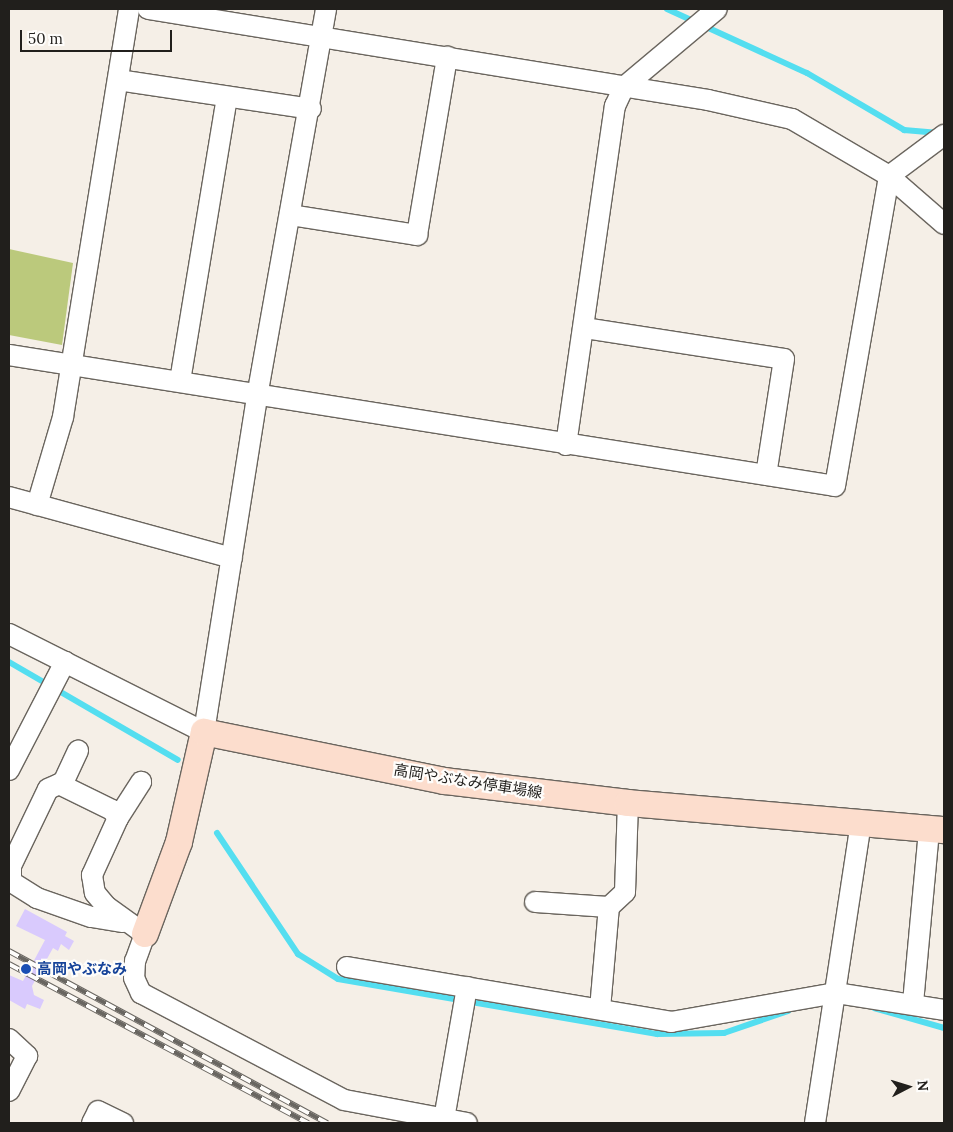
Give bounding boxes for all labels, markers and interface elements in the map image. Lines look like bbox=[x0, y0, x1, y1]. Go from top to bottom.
scale bar bbox=[22, 20, 175, 52]
text: 50 m bbox=[28, 29, 63, 48]
street label: 高岡やぶなみ停車場線 bbox=[393, 760, 543, 802]
place label: 高岡やぶなみ bbox=[37, 960, 127, 978]
marker: 高岡やぶなみ bbox=[19, 962, 33, 976]
north arrow bbox=[883, 1062, 933, 1112]
text: N bbox=[914, 1080, 932, 1092]

